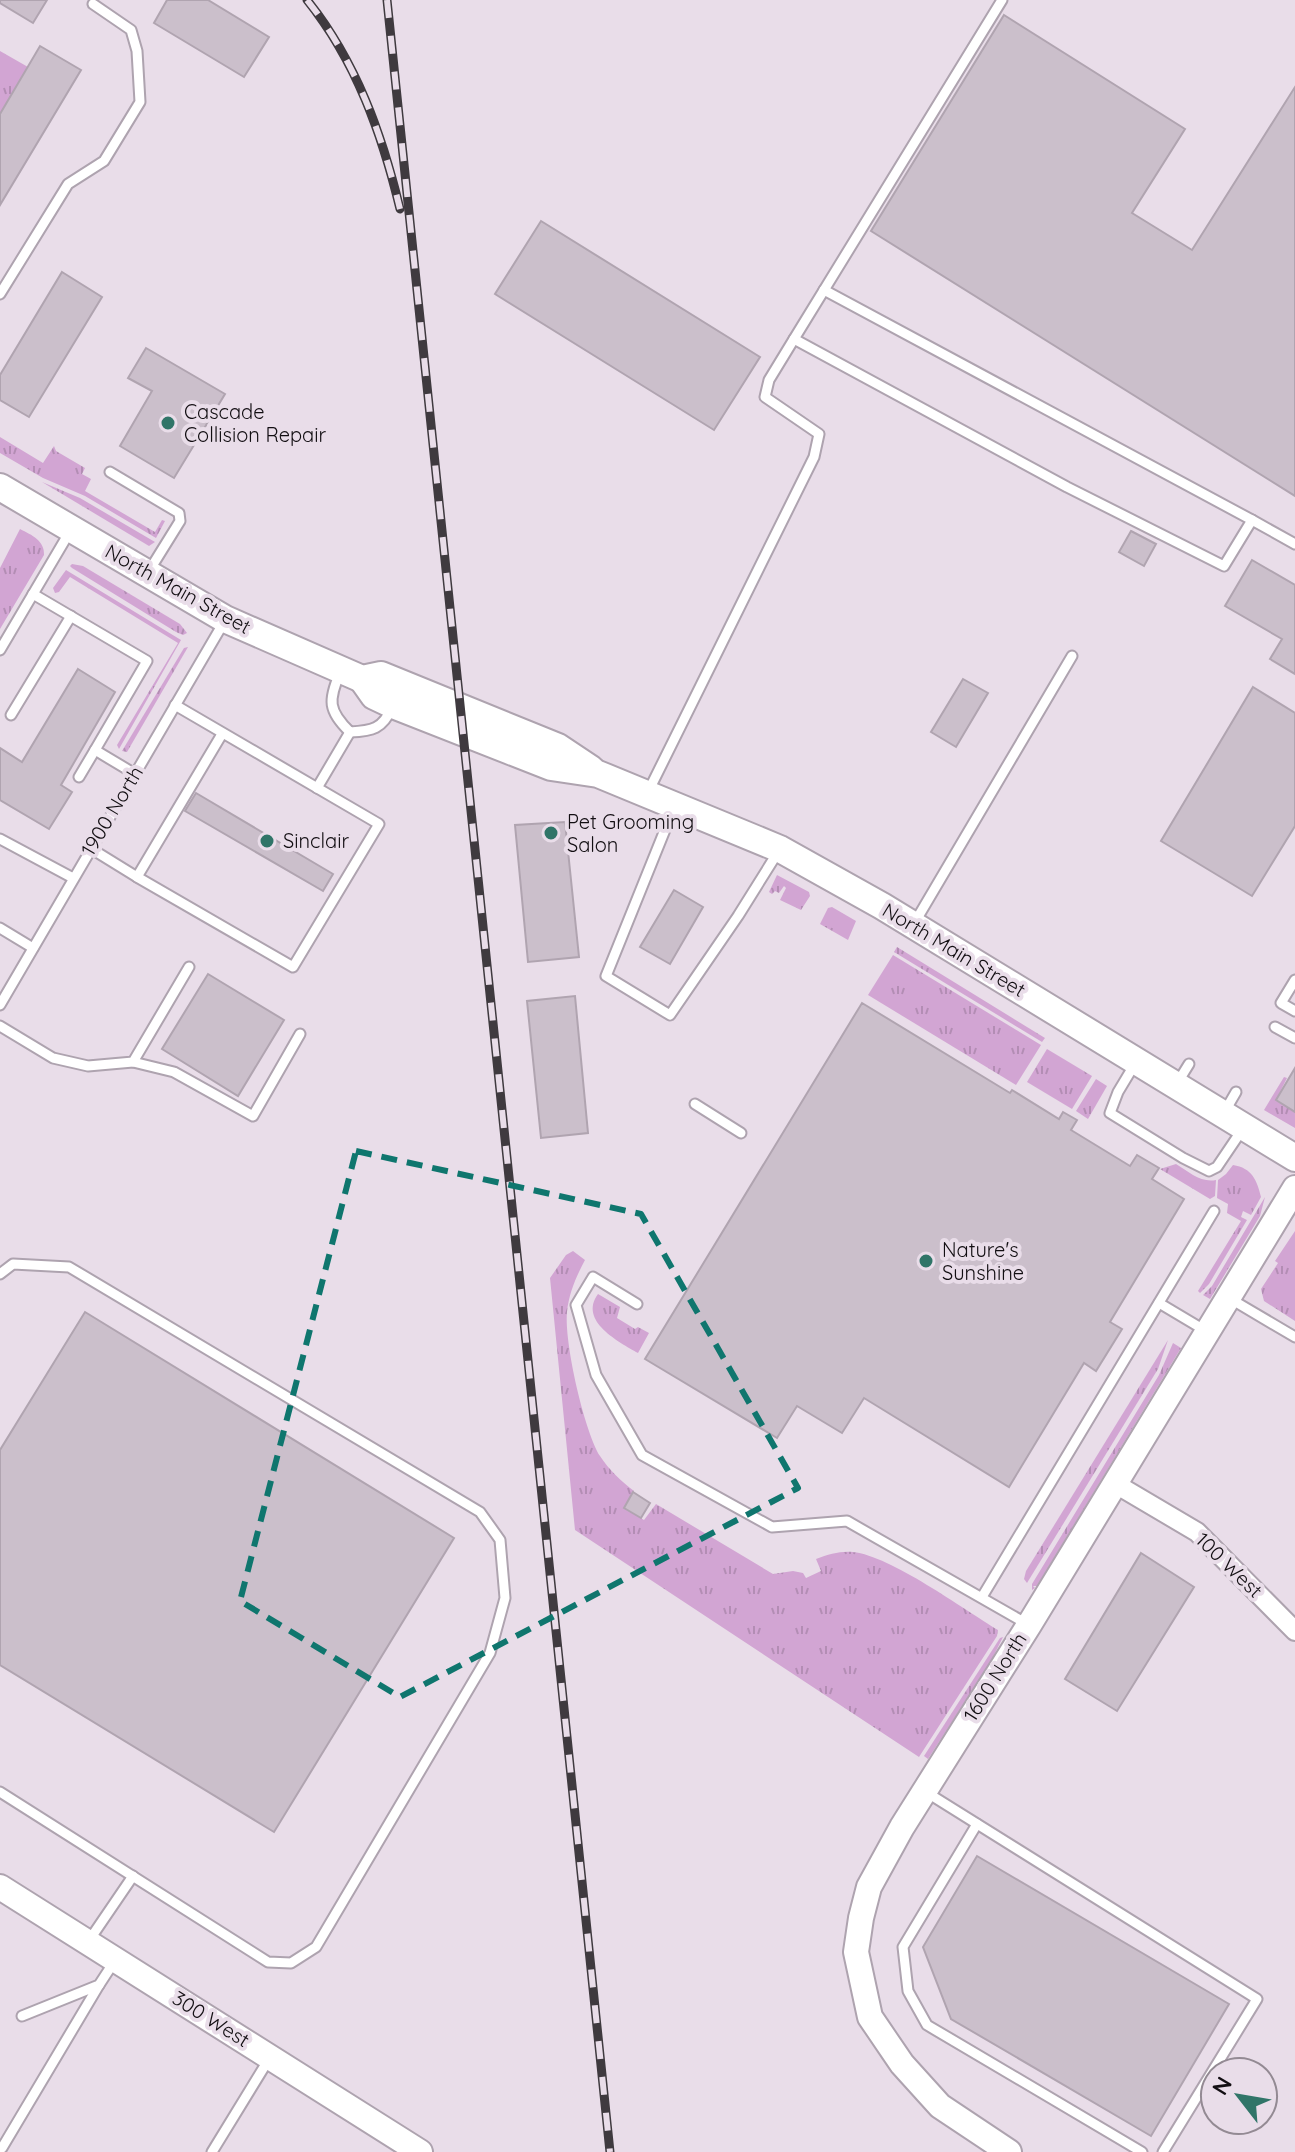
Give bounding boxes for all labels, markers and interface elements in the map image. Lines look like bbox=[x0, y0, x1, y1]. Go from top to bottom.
place label: Cascade Collision Repair bbox=[184, 399, 326, 447]
marker: Cascade Collision Repair bbox=[159, 414, 177, 432]
street label: North Main Street bbox=[101, 538, 256, 639]
street label: 1900 North bbox=[75, 761, 148, 860]
place label: Pet Grooming Salon bbox=[567, 809, 694, 857]
marker: Pet Grooming Salon bbox=[542, 824, 560, 842]
place label: Sinclair bbox=[283, 828, 349, 853]
marker: Sinclair bbox=[258, 832, 276, 850]
street label: North Main Street bbox=[878, 897, 1031, 1002]
place label: Nature's Sunshine bbox=[942, 1237, 1024, 1285]
marker: Nature's Sunshine bbox=[917, 1252, 935, 1270]
street label: 100 West bbox=[1191, 1527, 1268, 1603]
street label: 1600 North bbox=[958, 1628, 1032, 1726]
street label: 300 West bbox=[168, 1985, 255, 2052]
north arrow bbox=[1199, 2056, 1279, 2136]
text: N bbox=[1206, 2072, 1238, 2100]

